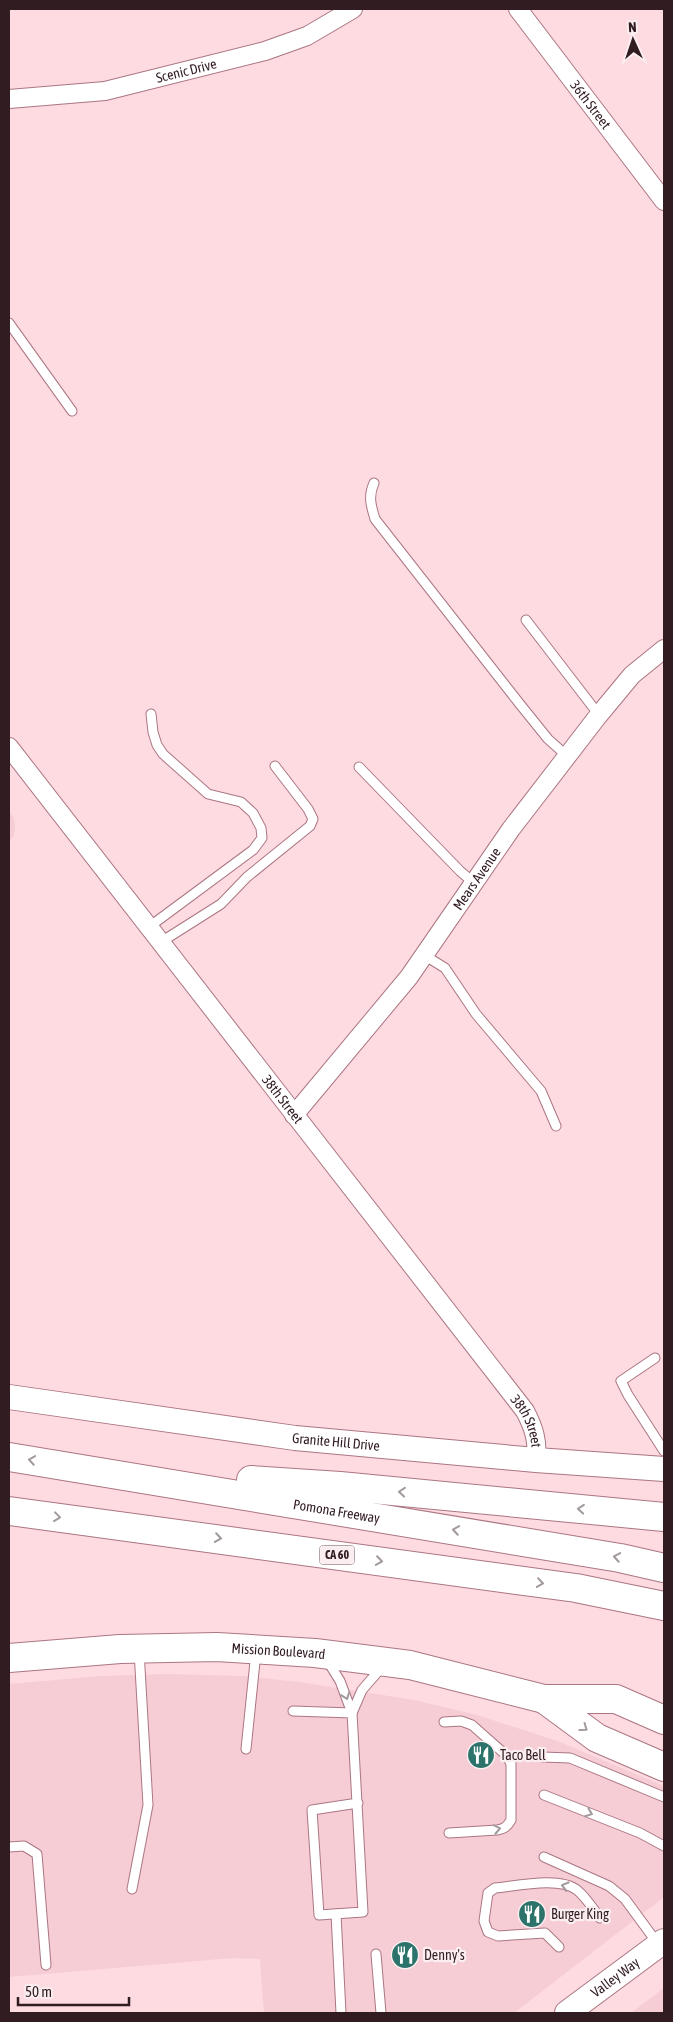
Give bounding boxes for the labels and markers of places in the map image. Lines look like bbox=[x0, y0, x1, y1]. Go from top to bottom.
restaurant icon: Taco Bell bbox=[466, 1740, 496, 1770]
place label: Taco Bell bbox=[500, 1747, 546, 1763]
restaurant icon: Burger King bbox=[517, 1899, 547, 1929]
place label: Burger King bbox=[551, 1906, 609, 1922]
restaurant icon: Denny's bbox=[390, 1940, 420, 1970]
place label: Denny's bbox=[424, 1947, 465, 1963]

